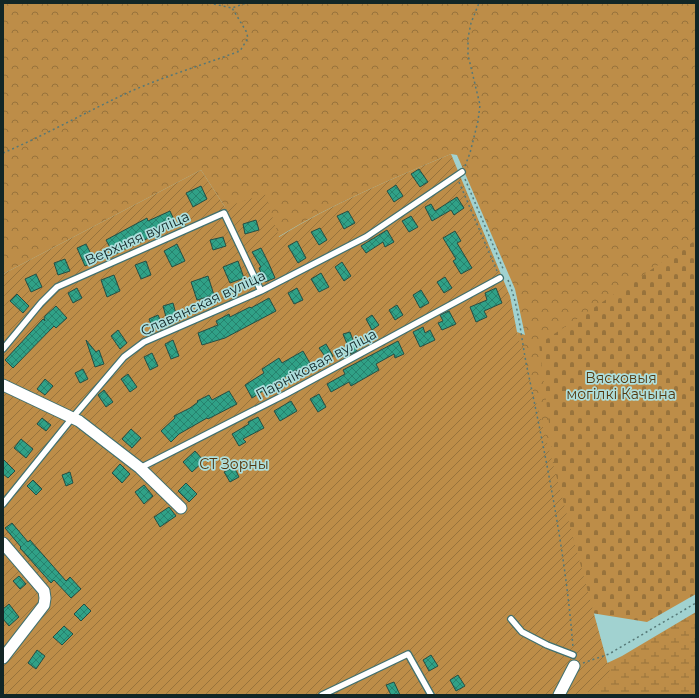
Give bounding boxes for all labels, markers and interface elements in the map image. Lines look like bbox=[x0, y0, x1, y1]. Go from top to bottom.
street label: Верхняя вуліца bbox=[82, 207, 192, 269]
street label: Славянская вуліца bbox=[138, 266, 268, 340]
street label: Парніковая вуліца bbox=[252, 324, 380, 404]
park label: Вясковыя могілкі Качына bbox=[566, 369, 676, 403]
park label: СТ Зорны bbox=[199, 455, 269, 473]

